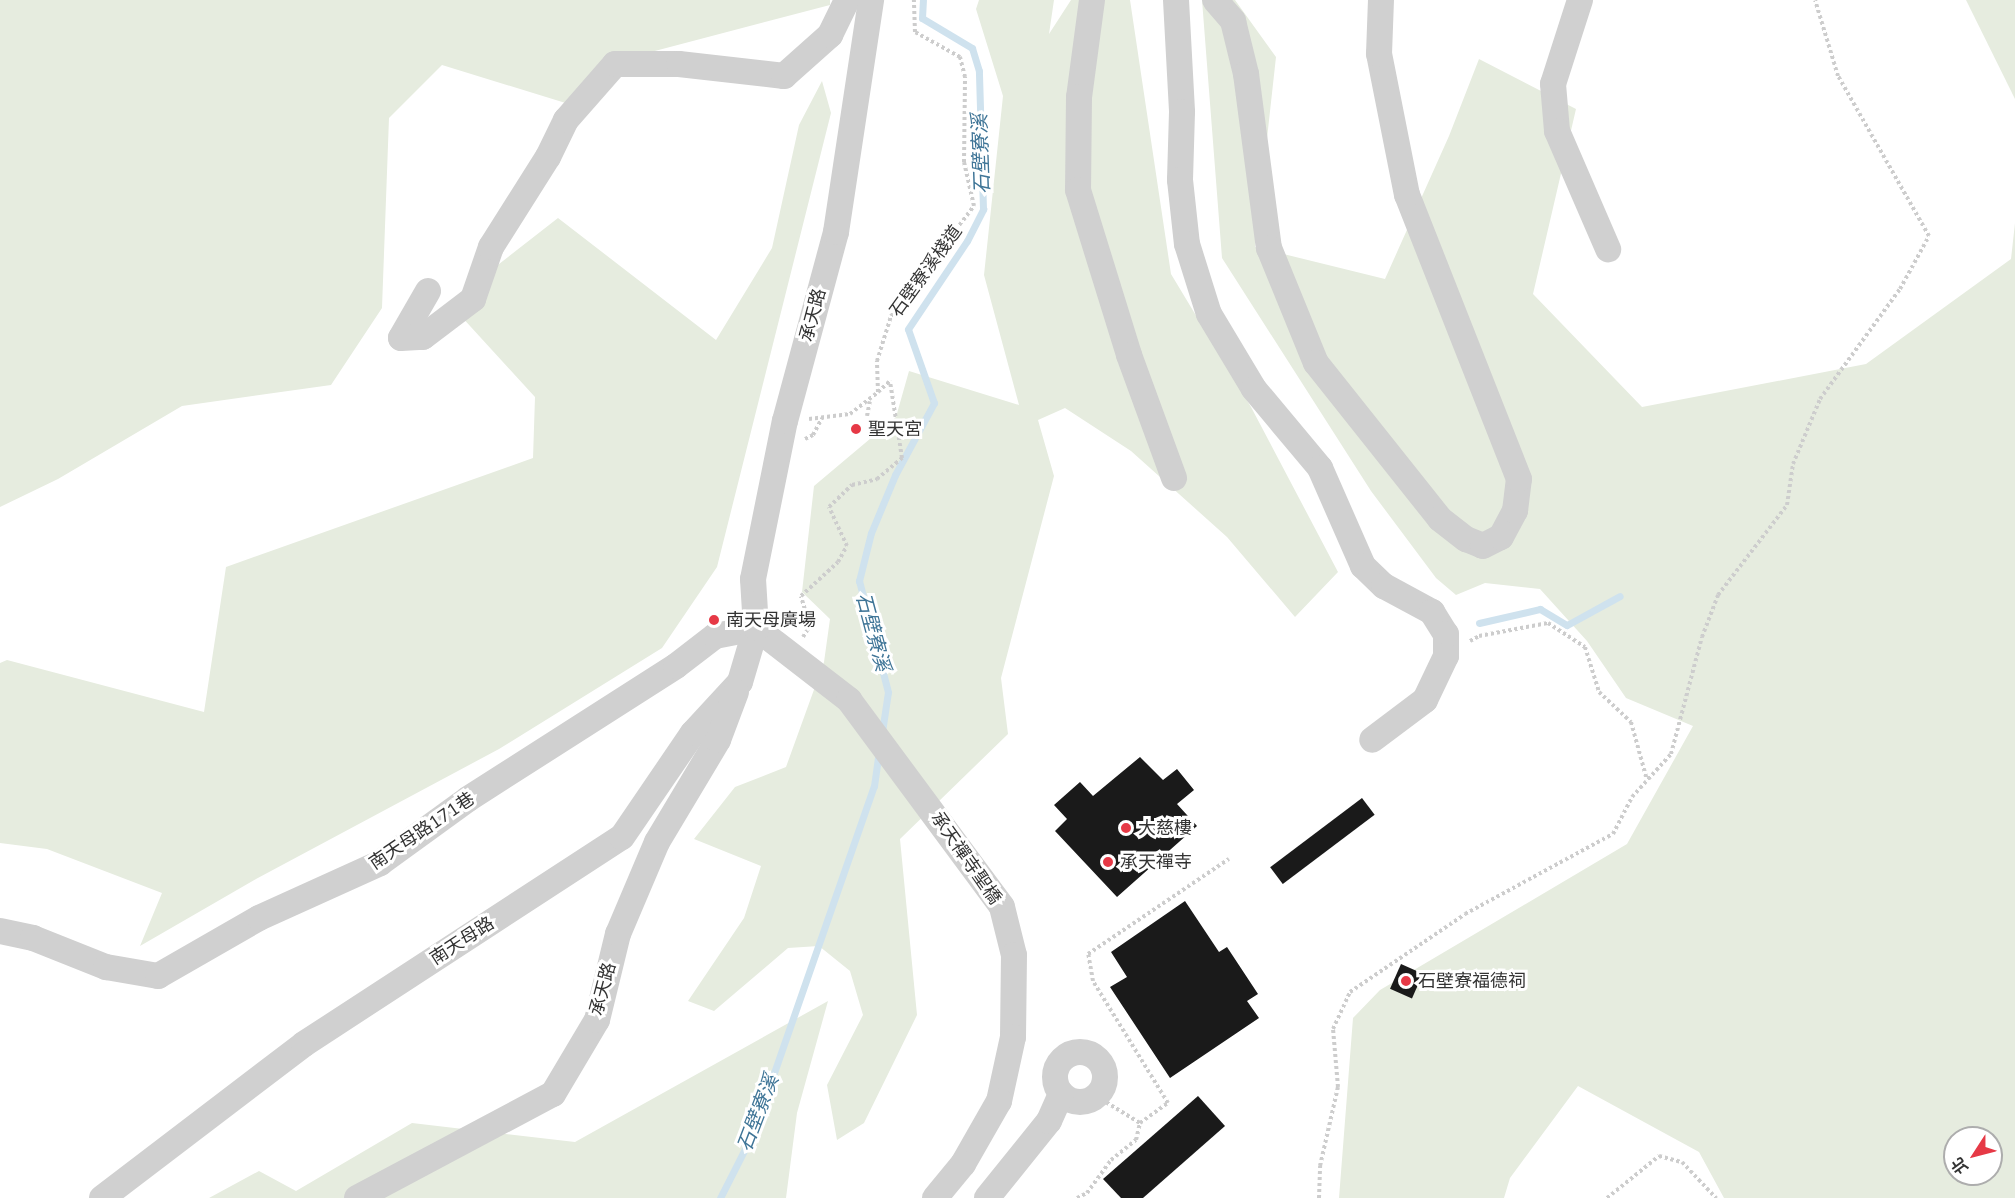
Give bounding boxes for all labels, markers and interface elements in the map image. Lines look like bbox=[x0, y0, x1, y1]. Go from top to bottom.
water label: 石壁寮溪 bbox=[968, 114, 994, 194]
street label: 石壁寮溪棧道 bbox=[886, 221, 966, 321]
street label: 承天路 bbox=[796, 286, 830, 344]
place label: 聖天宮 bbox=[868, 418, 922, 440]
marker: 聖天宮 bbox=[849, 422, 863, 436]
water label: 石壁寮溪 bbox=[851, 590, 895, 674]
place label: 南天母廣場 bbox=[726, 609, 816, 631]
marker: 南天母廣場 bbox=[707, 613, 721, 627]
street label: 南天母路171巷 bbox=[365, 788, 479, 874]
street label: 承天禪寺聖橋 bbox=[926, 808, 1006, 908]
place label: 大慈樓 bbox=[1138, 817, 1192, 839]
marker: 大慈樓 bbox=[1119, 821, 1133, 835]
place label: 承天禪寺 bbox=[1120, 851, 1192, 873]
marker: 承天禪寺 bbox=[1101, 855, 1115, 869]
street label: 南天母路 bbox=[426, 912, 498, 970]
street label: 承天路 bbox=[586, 960, 620, 1018]
place label: 石壁寮福德祠 bbox=[1418, 970, 1526, 992]
marker: 石壁寮福德祠 bbox=[1399, 974, 1413, 988]
water label: 石壁寮溪 bbox=[732, 1071, 784, 1155]
north arrow bbox=[1943, 1126, 2003, 1186]
text: 北 bbox=[1946, 1152, 1974, 1178]

